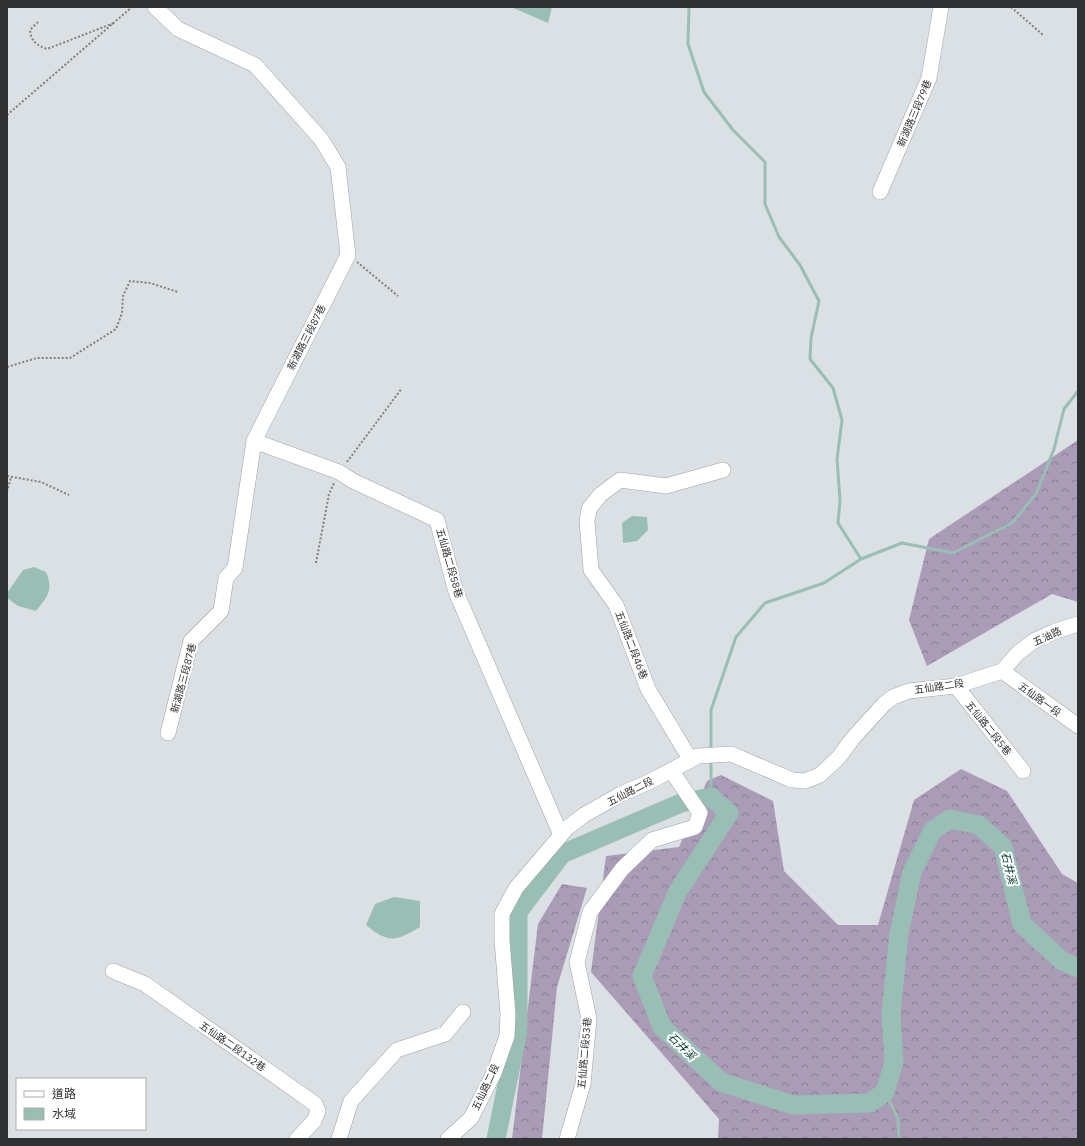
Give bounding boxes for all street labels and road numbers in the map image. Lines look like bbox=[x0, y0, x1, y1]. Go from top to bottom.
street label: 新湖路三段79巷 bbox=[894, 78, 935, 149]
street label: 新湖路三段87巷 bbox=[284, 302, 329, 372]
street label: 五仙路二段58巷 bbox=[433, 527, 466, 600]
street label: 五仙路二段46巷 bbox=[613, 609, 651, 681]
street label: 五油路 bbox=[1031, 624, 1064, 649]
street label: 新湖路三段87巷 bbox=[168, 642, 199, 715]
street label: 五仙路二段 bbox=[913, 677, 965, 696]
street label: 五仙路一段 bbox=[1016, 679, 1064, 719]
street label: 五仙路二段5巷 bbox=[963, 699, 1014, 758]
street label: 五仙路二段 bbox=[605, 774, 655, 809]
street label: 五仙路二段53巷 bbox=[575, 1017, 594, 1089]
street label: 五仙路二段132巷 bbox=[197, 1019, 268, 1074]
street label: 五仙路二段 bbox=[469, 1062, 502, 1113]

